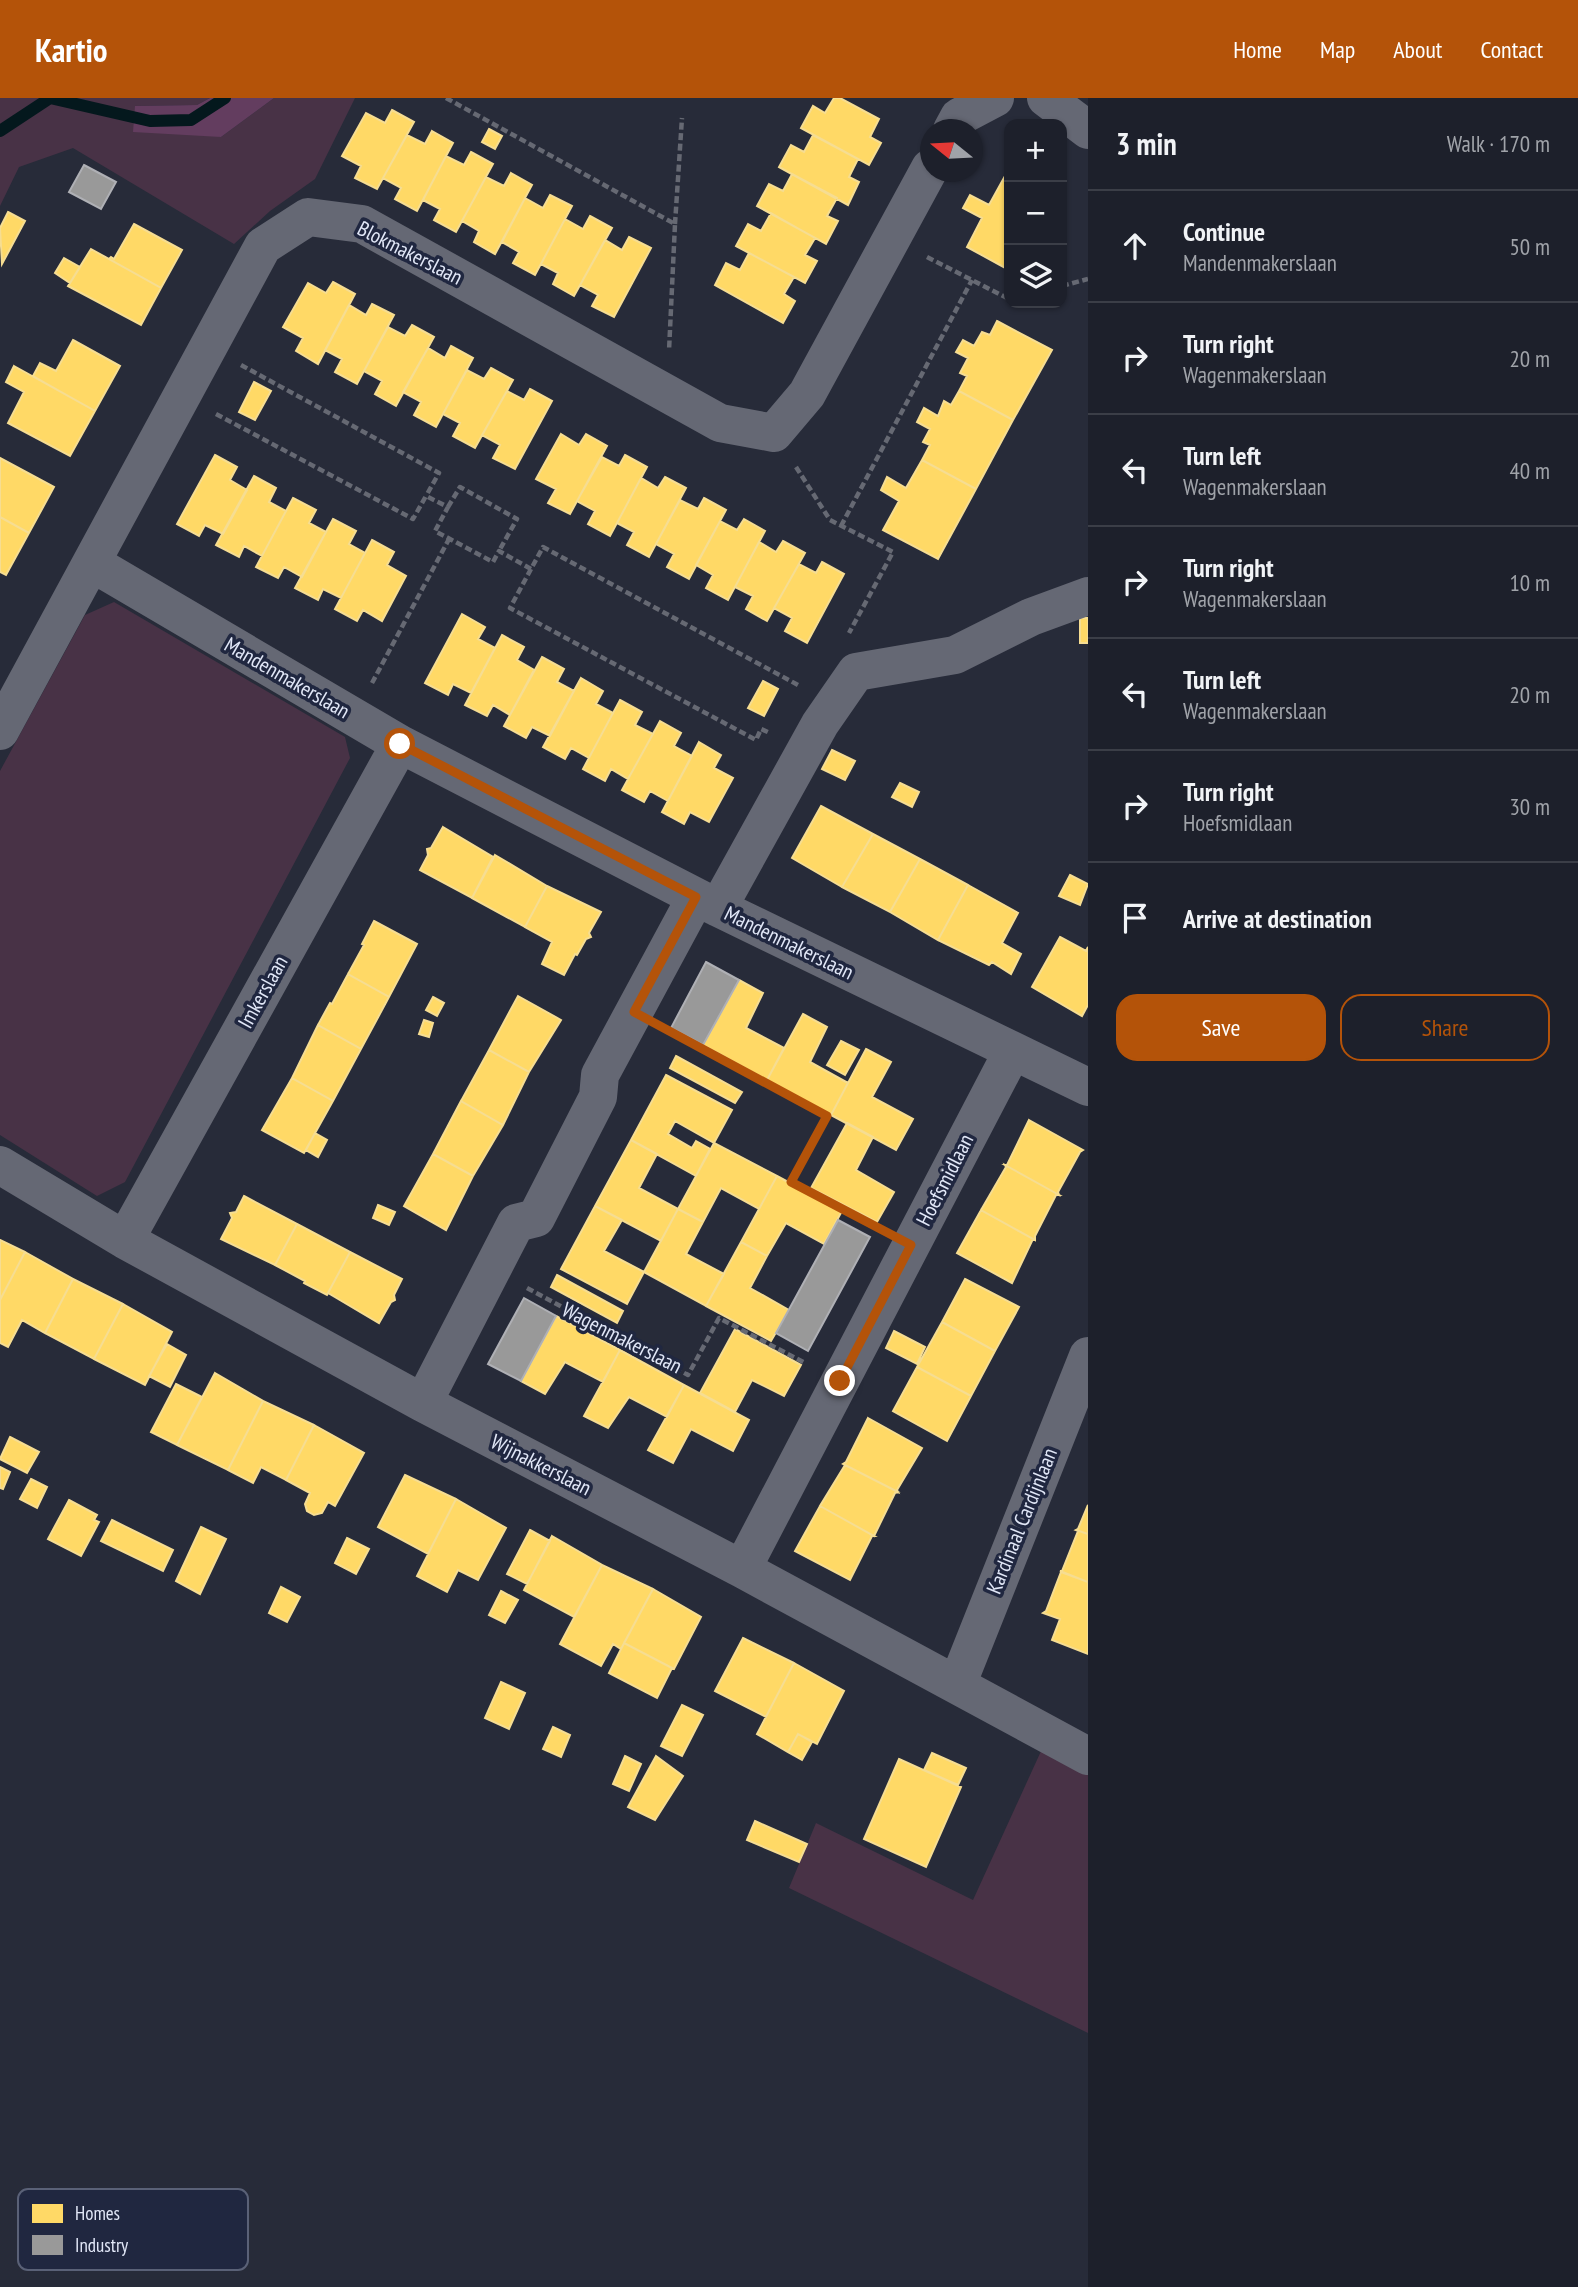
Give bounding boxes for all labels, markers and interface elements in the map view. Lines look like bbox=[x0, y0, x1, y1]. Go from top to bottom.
text: Kartio bbox=[35, 28, 108, 71]
text: Home bbox=[1233, 34, 1282, 65]
text: Map bbox=[1320, 34, 1355, 65]
text: About bbox=[1393, 34, 1442, 65]
text: Contact bbox=[1480, 34, 1543, 65]
north arrow bbox=[920, 119, 983, 182]
map controls bbox=[1004, 119, 1067, 308]
button: + bbox=[1004, 119, 1067, 182]
text: 3 min bbox=[1116, 124, 1177, 163]
text: Walk · 170 m bbox=[1447, 129, 1550, 158]
button: − bbox=[1004, 182, 1067, 245]
street label: Blokmakerslaan bbox=[353, 215, 467, 291]
text: Continue bbox=[1183, 215, 1265, 248]
icon: ahead bbox=[1116, 227, 1154, 265]
text: 50 m bbox=[1509, 232, 1550, 261]
button: layers bbox=[1004, 245, 1067, 308]
text: Mandenmakerslaan bbox=[1183, 248, 1337, 277]
text: Turn right bbox=[1183, 327, 1274, 360]
icon: right bbox=[1116, 339, 1154, 377]
text: 20 m bbox=[1509, 344, 1550, 373]
text: Wagenmakerslaan bbox=[1183, 360, 1327, 389]
text: Turn left bbox=[1183, 439, 1261, 472]
icon: left bbox=[1116, 451, 1154, 489]
text: 40 m bbox=[1509, 456, 1550, 485]
text: Wagenmakerslaan bbox=[1183, 472, 1327, 501]
text: Turn right bbox=[1183, 551, 1274, 584]
icon: right bbox=[1116, 563, 1154, 601]
text: 10 m bbox=[1509, 568, 1550, 597]
text: Wagenmakerslaan bbox=[1183, 584, 1327, 613]
street label: Mandenmakerslaan bbox=[220, 631, 355, 724]
text: Turn left bbox=[1183, 663, 1261, 696]
icon: left bbox=[1116, 675, 1154, 713]
text: 20 m bbox=[1509, 680, 1550, 709]
text: Wagenmakerslaan bbox=[1183, 696, 1327, 725]
route start bbox=[384, 728, 415, 759]
text: Turn right bbox=[1183, 775, 1274, 808]
icon: right bbox=[1116, 787, 1154, 825]
text: 30 m bbox=[1509, 792, 1550, 821]
text: Hoefsmidlaan bbox=[1183, 808, 1292, 837]
icon: arrive bbox=[1116, 899, 1154, 937]
street label: Mandenmakerslaan bbox=[720, 900, 858, 985]
text: Arrive at destination bbox=[1183, 902, 1372, 935]
street label: Imkerslaan bbox=[232, 951, 294, 1033]
button: Save bbox=[1116, 994, 1326, 1061]
button: Share bbox=[1340, 994, 1550, 1061]
street label: Hoefsmidlaan bbox=[910, 1129, 979, 1230]
street label: Wagenmakerslaan bbox=[558, 1296, 687, 1379]
route end bbox=[824, 1365, 855, 1396]
street label: Wijnakkerslaan bbox=[486, 1428, 596, 1501]
street label: Kardinaal Cardijnlaan bbox=[980, 1444, 1063, 1598]
legend bbox=[18, 2189, 248, 2270]
text: Homes bbox=[75, 2201, 120, 2225]
text: Industry bbox=[75, 2233, 129, 2257]

